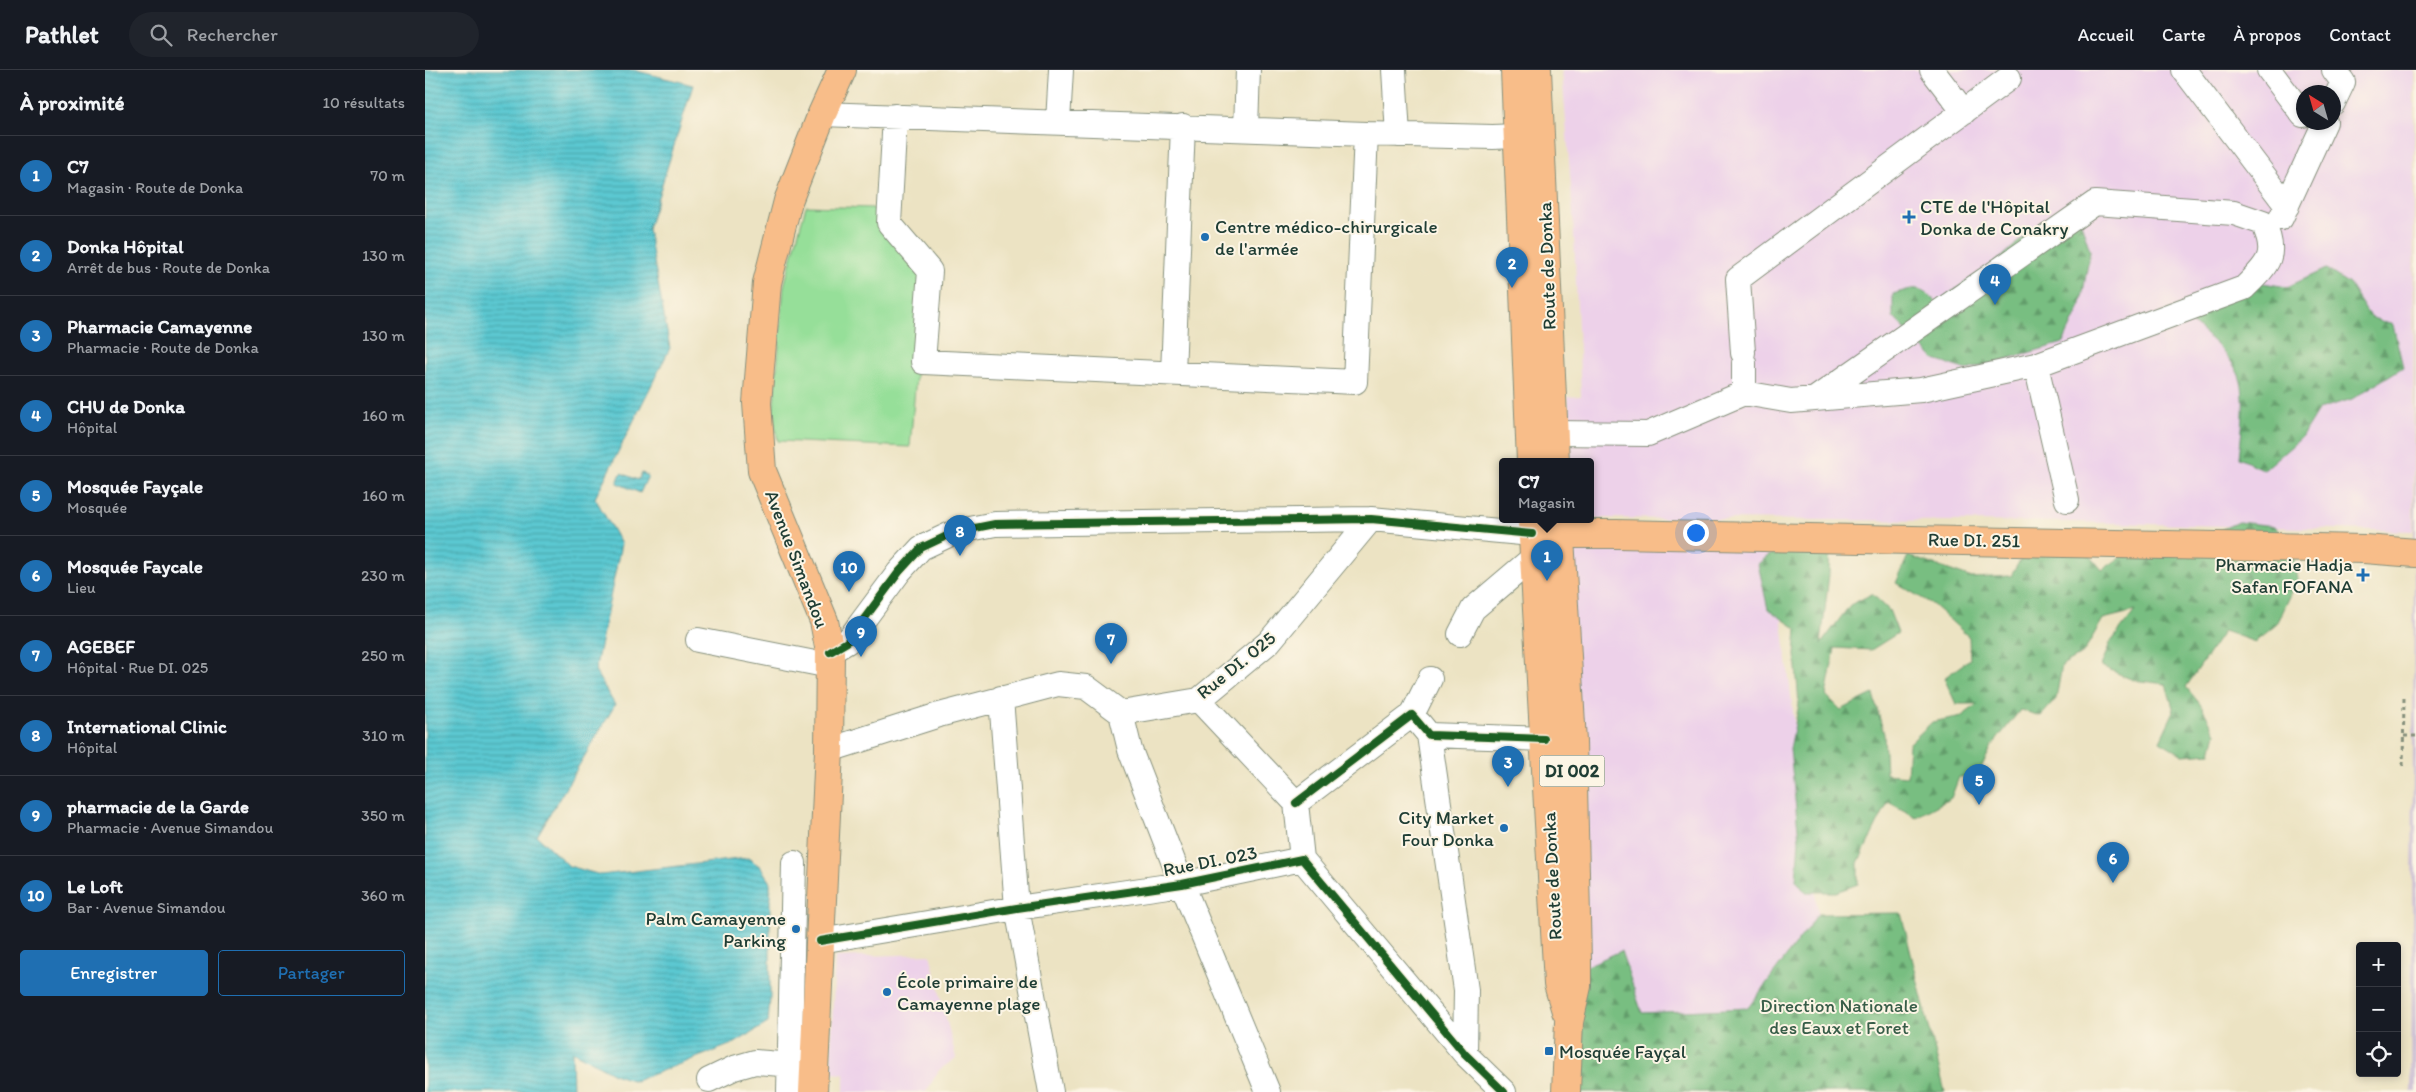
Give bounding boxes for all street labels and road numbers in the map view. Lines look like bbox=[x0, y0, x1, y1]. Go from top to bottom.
street label: Route de Donka bbox=[1533, 201, 1561, 330]
street label: Avenue Simandou bbox=[760, 487, 834, 632]
street label: Rue DI. 251 bbox=[1928, 528, 2020, 552]
street label: Rue DI. 025 bbox=[1192, 626, 1280, 704]
road number: DI 002 bbox=[1539, 756, 1605, 786]
street label: Route de Donka bbox=[1537, 811, 1567, 941]
street label: Rue DI. 023 bbox=[1161, 841, 1259, 881]

